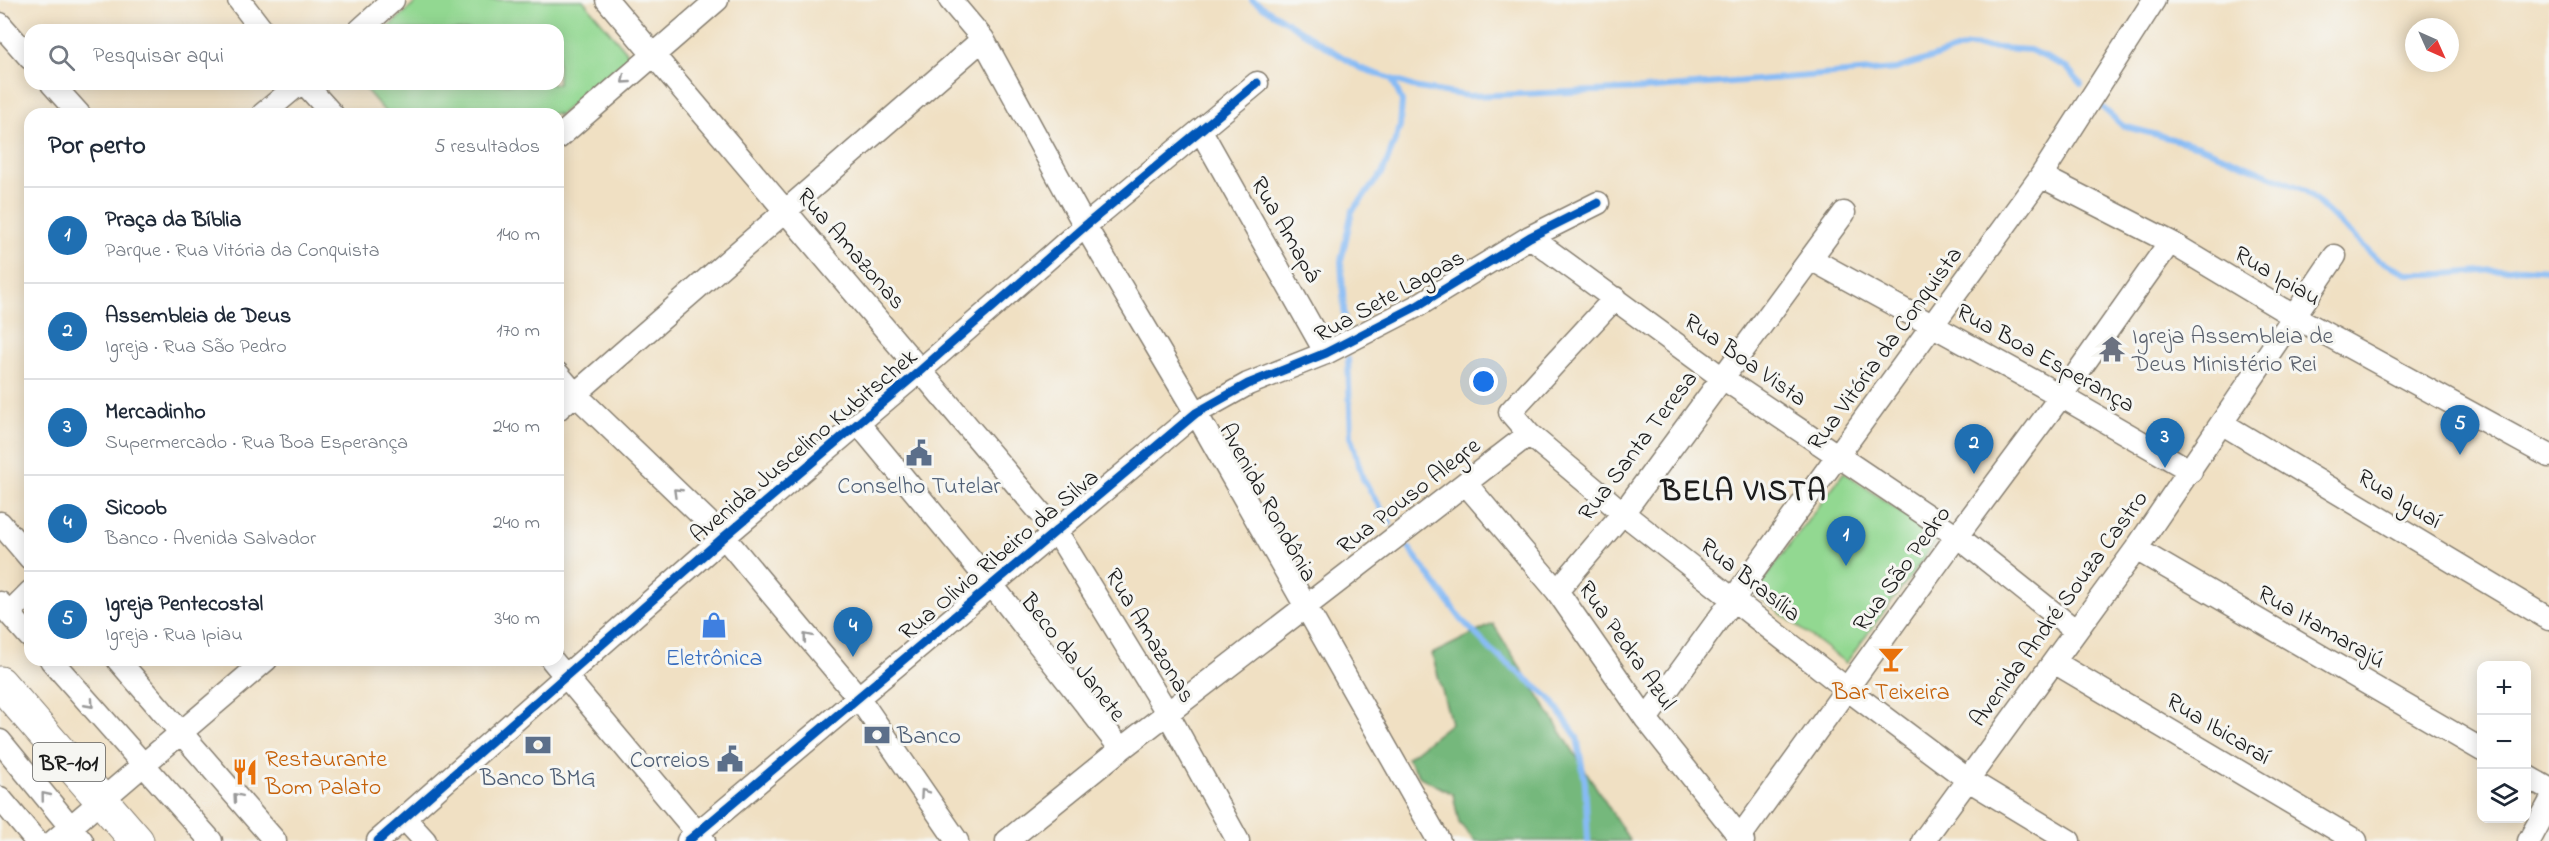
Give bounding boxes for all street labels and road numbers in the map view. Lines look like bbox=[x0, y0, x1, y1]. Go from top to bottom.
street label: Rua Amapá bbox=[1240, 171, 1329, 290]
street label: Rua Amazonas bbox=[787, 181, 913, 318]
street label: Rua Ipiau bbox=[2227, 238, 2327, 316]
street label: Rua Vitória da Conquista bbox=[1800, 240, 1972, 459]
street label: Rua Sete Lagoas bbox=[1309, 241, 1472, 353]
street label: Rua Boa Esperança bbox=[1949, 295, 2141, 423]
street label: Rua Boa Vista bbox=[1676, 306, 1813, 417]
street label: Avenida Juscelino Kubitschek bbox=[683, 341, 926, 553]
street label: Rua Santa Teresa bbox=[1571, 364, 1707, 529]
street label: Avenida Rondônia bbox=[1209, 417, 1325, 589]
street label: Rua Pouso Alegre bbox=[1330, 430, 1489, 564]
street label: Rua Iguaí bbox=[2350, 461, 2448, 539]
street label: Rua Olivio Ribeiro da Silva bbox=[892, 462, 1107, 650]
street label: Avenida André Souza Castro bbox=[1962, 484, 2158, 735]
street label: Rua São Pedro bbox=[1845, 499, 1961, 640]
street label: Rua Brasília bbox=[1691, 530, 1808, 632]
street label: Rua Amazonas bbox=[1095, 562, 1203, 710]
street label: Rua Pedra Azul bbox=[1568, 574, 1684, 719]
street label: Rua Itamarajú bbox=[2250, 577, 2391, 679]
street label: Beco da Janete bbox=[1010, 586, 1134, 730]
street label: Rua Ibicaraí bbox=[2159, 685, 2277, 775]
road number: BR-101 bbox=[33, 743, 105, 781]

